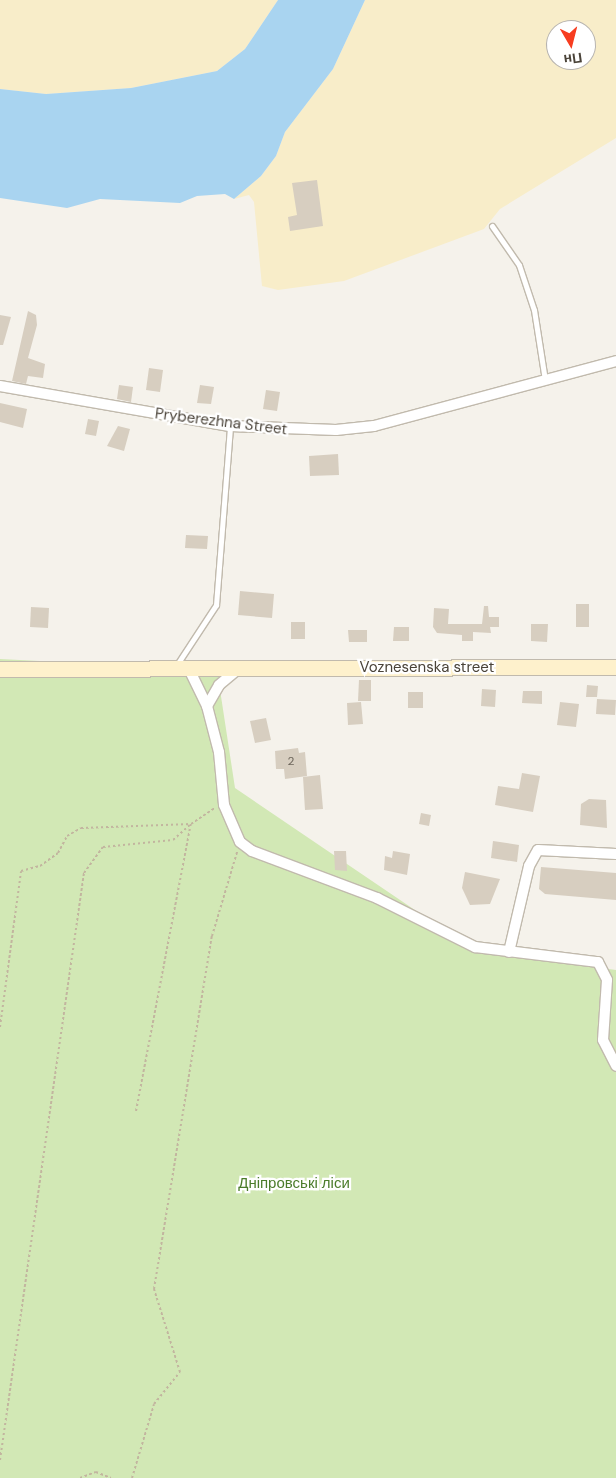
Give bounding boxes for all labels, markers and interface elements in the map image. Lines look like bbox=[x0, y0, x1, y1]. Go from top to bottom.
north arrow bbox=[546, 20, 596, 70]
text: Пн bbox=[563, 49, 583, 69]
street label: Pryberezhna Street bbox=[154, 405, 288, 439]
street label: Voznesenska street bbox=[360, 659, 494, 677]
house number: 2 bbox=[288, 755, 294, 769]
park label: Дніпровські ліси bbox=[238, 1175, 350, 1193]

